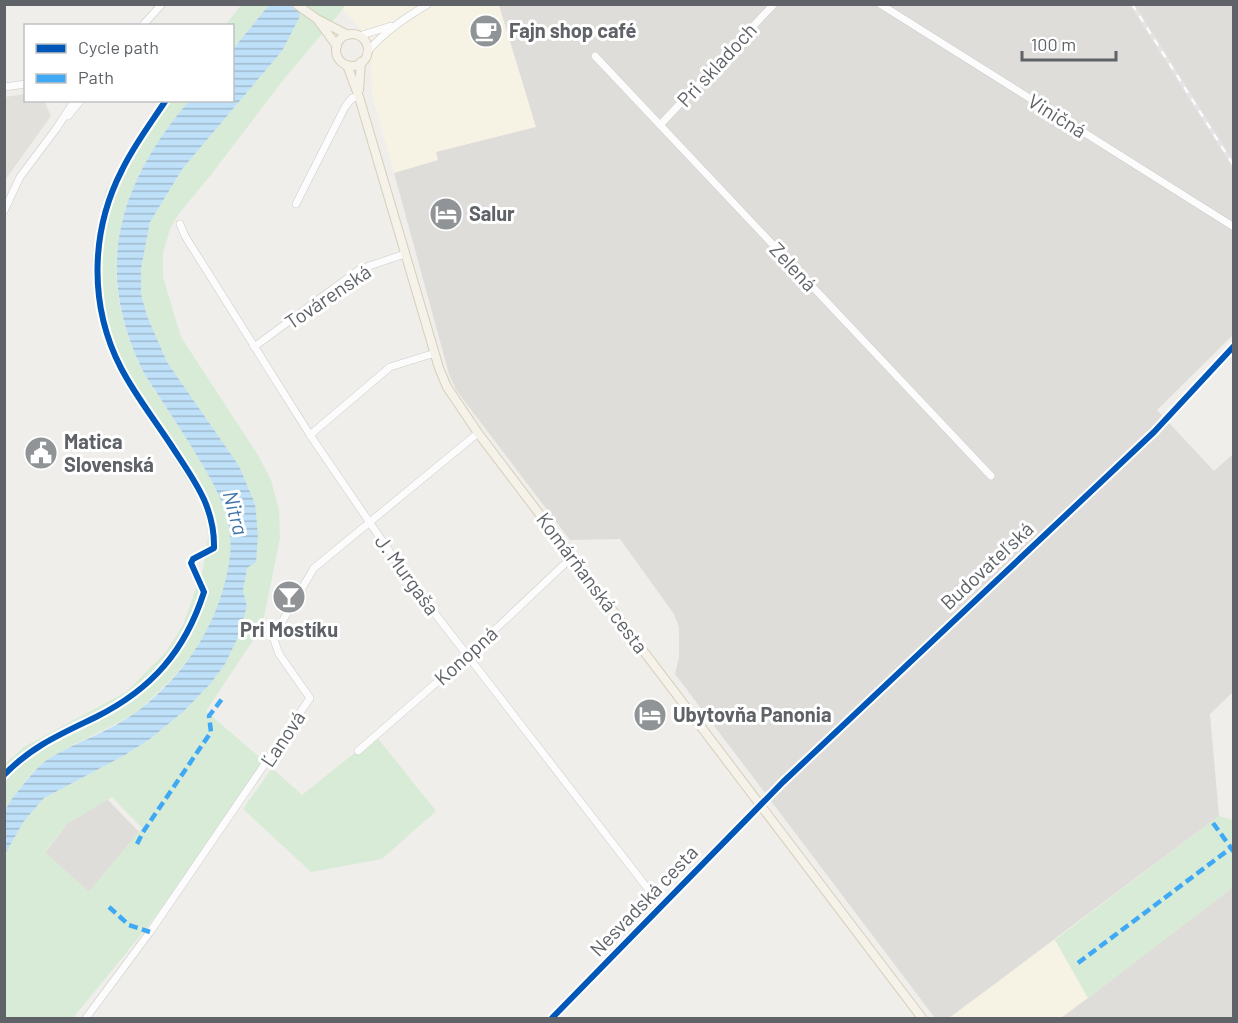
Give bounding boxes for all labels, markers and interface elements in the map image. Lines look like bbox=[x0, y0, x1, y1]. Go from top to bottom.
cafe icon: Fajn shop café bbox=[468, 13, 504, 49]
street label: Pri skladoch bbox=[671, 17, 761, 111]
place label: Fajn shop café bbox=[509, 18, 636, 42]
legend bbox=[24, 24, 234, 102]
scale bar bbox=[1022, 24, 1116, 62]
text: 100 m bbox=[1031, 33, 1076, 55]
text: Cycle path bbox=[78, 36, 159, 58]
text: Path bbox=[78, 66, 114, 88]
street label: Viničná bbox=[1024, 88, 1091, 142]
hotel icon: Salur bbox=[428, 196, 464, 232]
place label: Salur bbox=[469, 201, 515, 225]
street label: Zelená bbox=[765, 237, 822, 296]
street label: Továrenská bbox=[280, 259, 375, 334]
place label: Matica Slovenská bbox=[64, 429, 154, 476]
public building icon: Matica Slovenská bbox=[23, 435, 59, 471]
water label: Nitra bbox=[219, 488, 254, 537]
street label: Komárňanská cesta bbox=[532, 507, 654, 658]
street label: Budovateľská bbox=[935, 516, 1038, 614]
street label: J. Murgaša bbox=[371, 529, 445, 619]
bar icon: Pri Mostíku bbox=[271, 579, 307, 615]
place label: Pri Mostíku bbox=[240, 617, 338, 641]
street label: Konopná bbox=[429, 621, 502, 690]
hotel icon: Ubytovňa Panonia bbox=[632, 697, 668, 733]
place label: Ubytovňa Panonia bbox=[673, 702, 831, 726]
street label: Ľanová bbox=[255, 706, 310, 771]
street label: Nesvadská cesta bbox=[584, 840, 702, 961]

